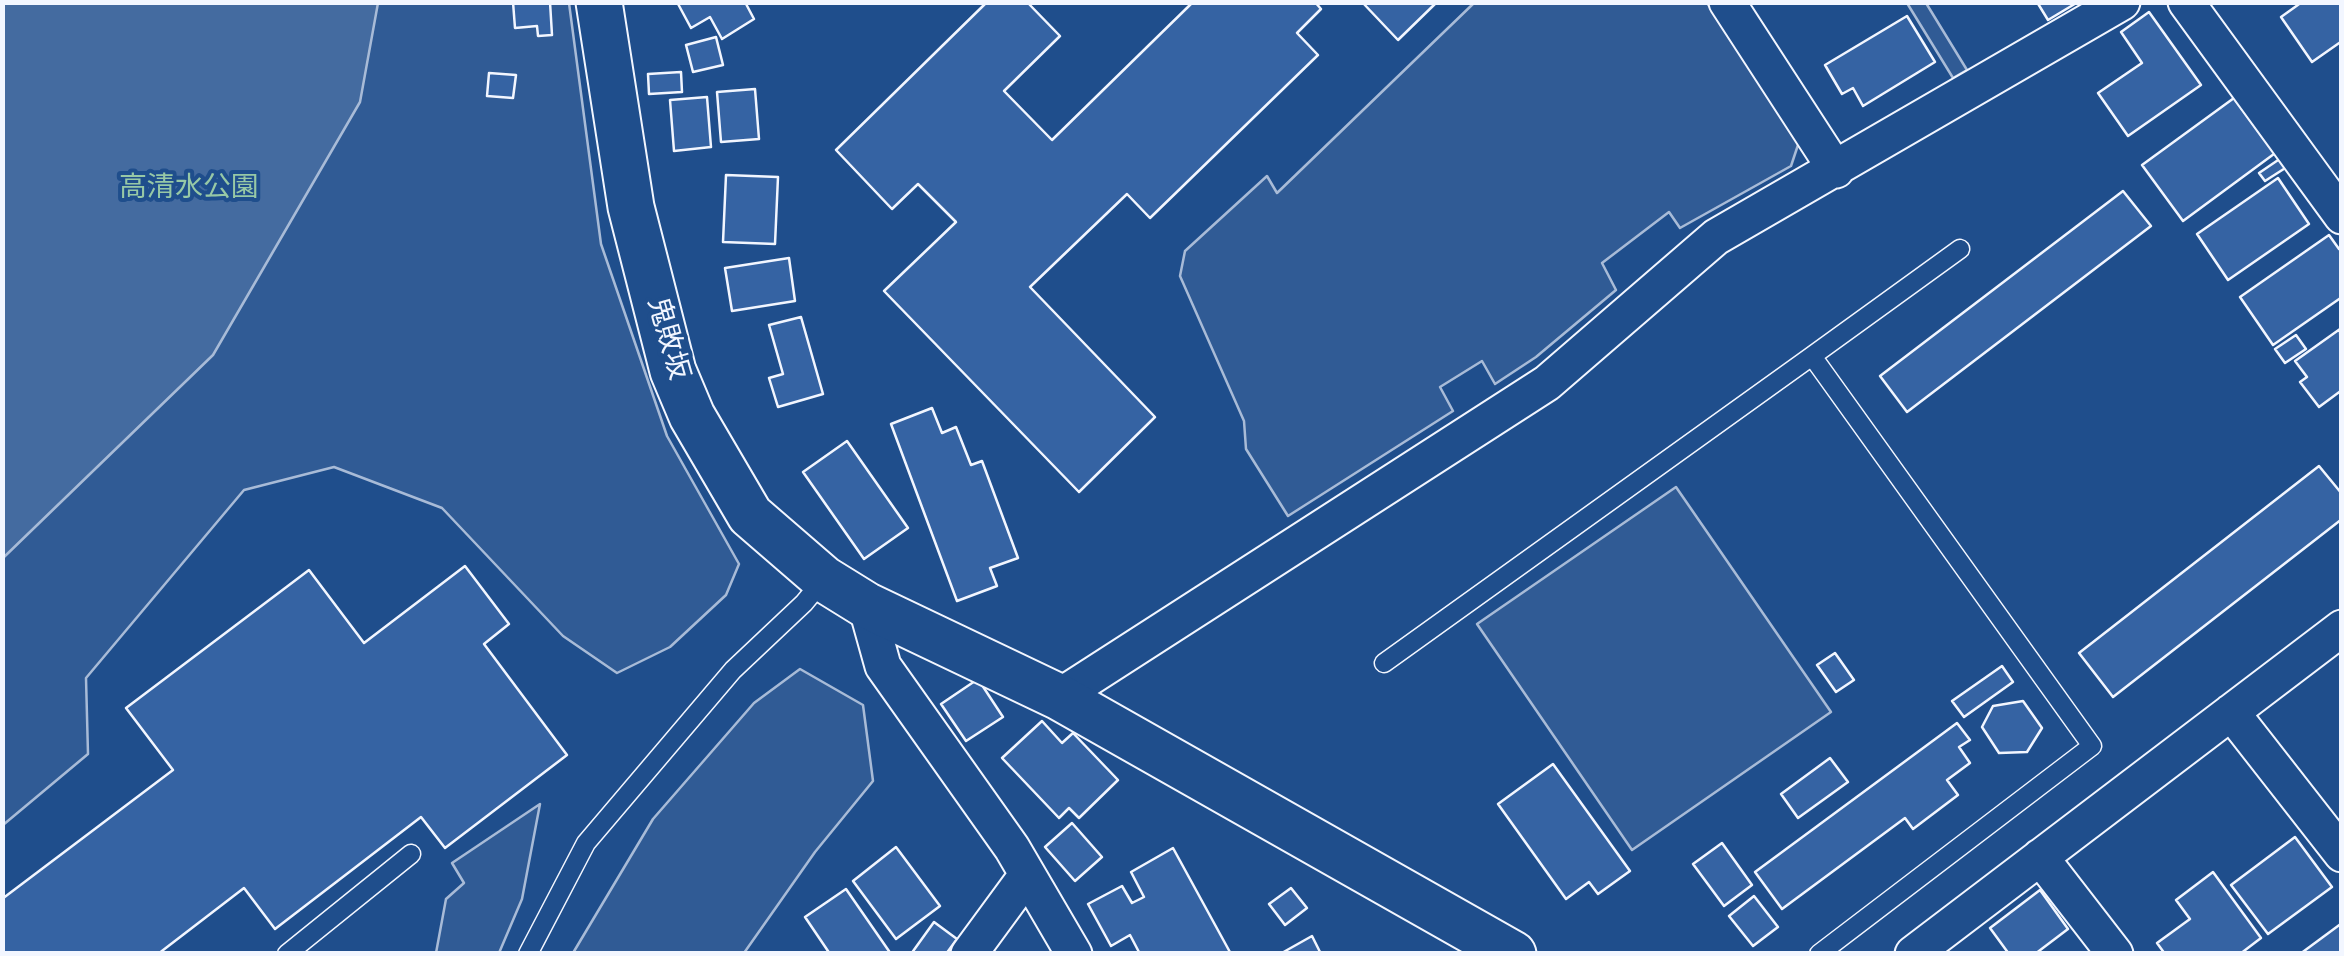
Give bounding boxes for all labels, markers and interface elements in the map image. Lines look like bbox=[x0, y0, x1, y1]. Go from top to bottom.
park label: 高清水公園 bbox=[119, 172, 259, 206]
street label: 鬼敗坂 bbox=[639, 294, 695, 384]

